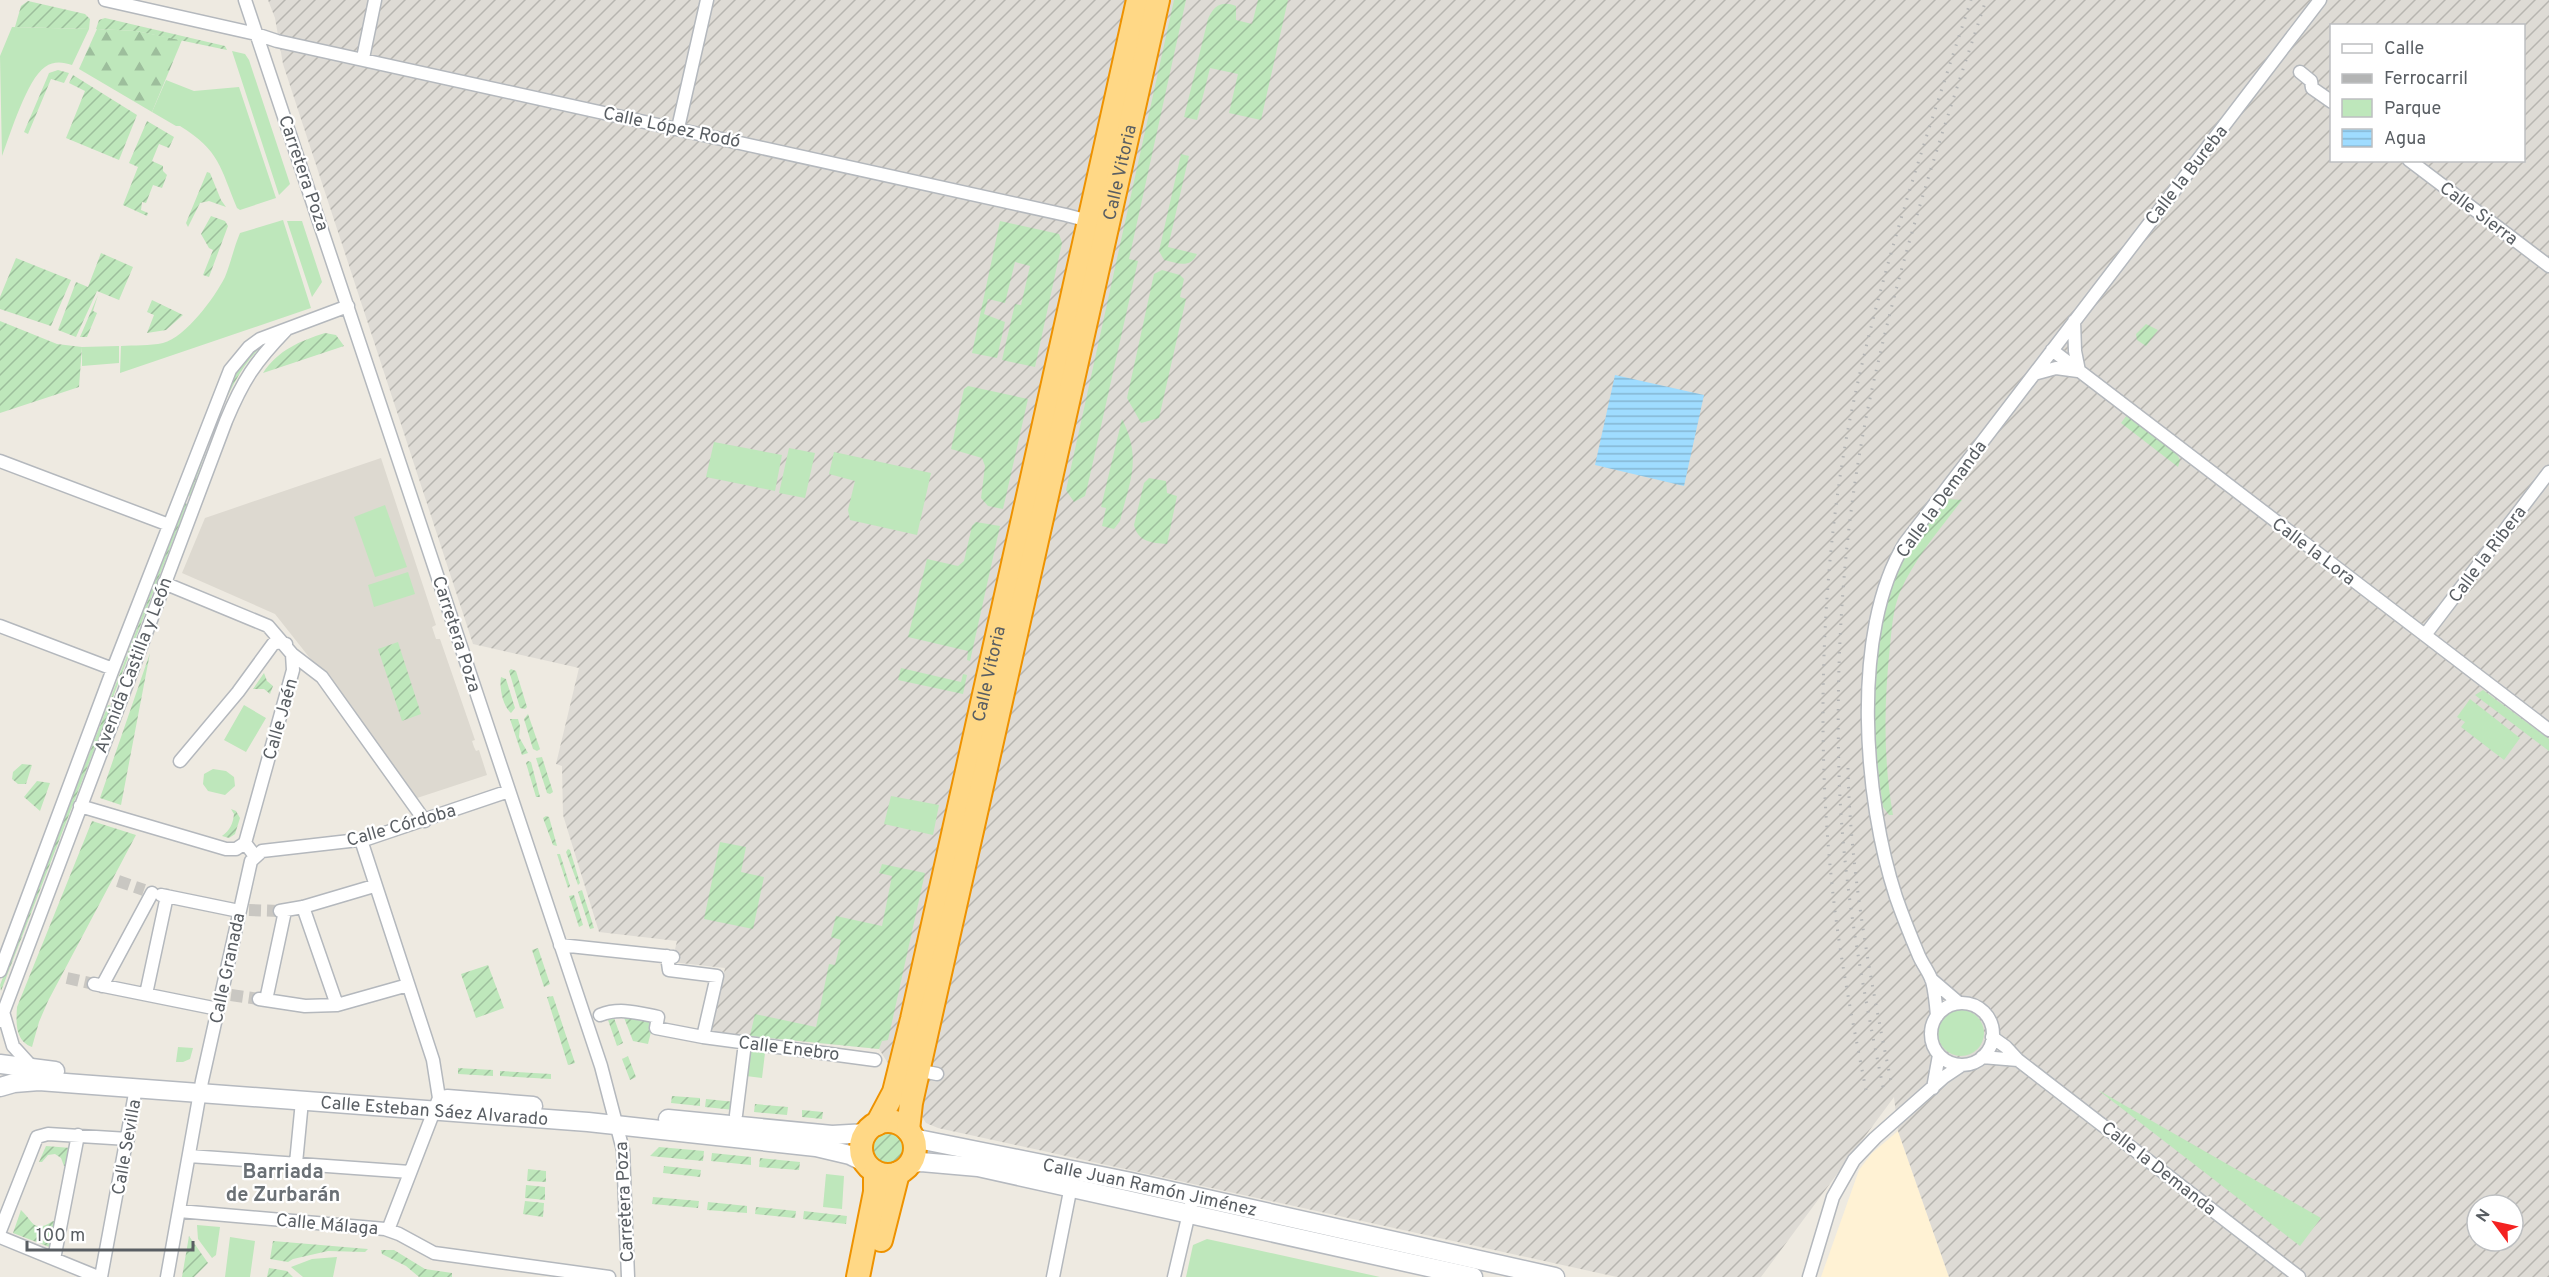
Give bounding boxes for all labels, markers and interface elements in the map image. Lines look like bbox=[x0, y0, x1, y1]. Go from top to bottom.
legend bbox=[2330, 24, 2525, 162]
text: Calle bbox=[2384, 38, 2424, 61]
text: Ferrocarril bbox=[2384, 68, 2468, 91]
text: Parque bbox=[2384, 98, 2441, 121]
street label: Calle López Rodó bbox=[601, 103, 742, 154]
street label: Carretera Poza bbox=[272, 113, 333, 234]
street label: Calle la Bureba bbox=[2141, 121, 2233, 231]
street label: Calle Vitoria bbox=[1099, 122, 1143, 223]
text: Agua bbox=[2384, 128, 2426, 151]
street label: Calle Sierra bbox=[2434, 177, 2522, 251]
street label: Calle la Demanda bbox=[1892, 437, 1993, 563]
street label: Calle la Ribera bbox=[2444, 502, 2532, 608]
street label: Calle la Lora bbox=[2267, 513, 2360, 591]
street label: Carretera Poza bbox=[426, 573, 485, 696]
street label: Avenida Castilla y León bbox=[90, 574, 179, 757]
street label: Calle Vitoria bbox=[968, 624, 1012, 724]
street label: Calle Jaén bbox=[259, 676, 304, 763]
street label: Calle Córdoba bbox=[344, 800, 459, 853]
street label: Calle Granada bbox=[205, 911, 251, 1026]
street label: Calle Enebro bbox=[737, 1032, 841, 1067]
street label: Calle Esteban Sáez Alvarado bbox=[319, 1092, 549, 1132]
street label: Calle Sevilla bbox=[108, 1098, 147, 1197]
street label: Calle la Demanda bbox=[2096, 1117, 2220, 1221]
street label: Carretera Poza bbox=[611, 1141, 640, 1263]
street label: Calle Juan Ramón Jiménez bbox=[1040, 1154, 1259, 1223]
district label: Barriada de Zurbarán bbox=[226, 1160, 340, 1209]
north arrow bbox=[2465, 1193, 2525, 1253]
text: N bbox=[2473, 1206, 2496, 1226]
street label: Calle Málaga bbox=[275, 1210, 379, 1241]
scale bar bbox=[27, 1214, 194, 1252]
text: 100 m bbox=[36, 1225, 85, 1248]

